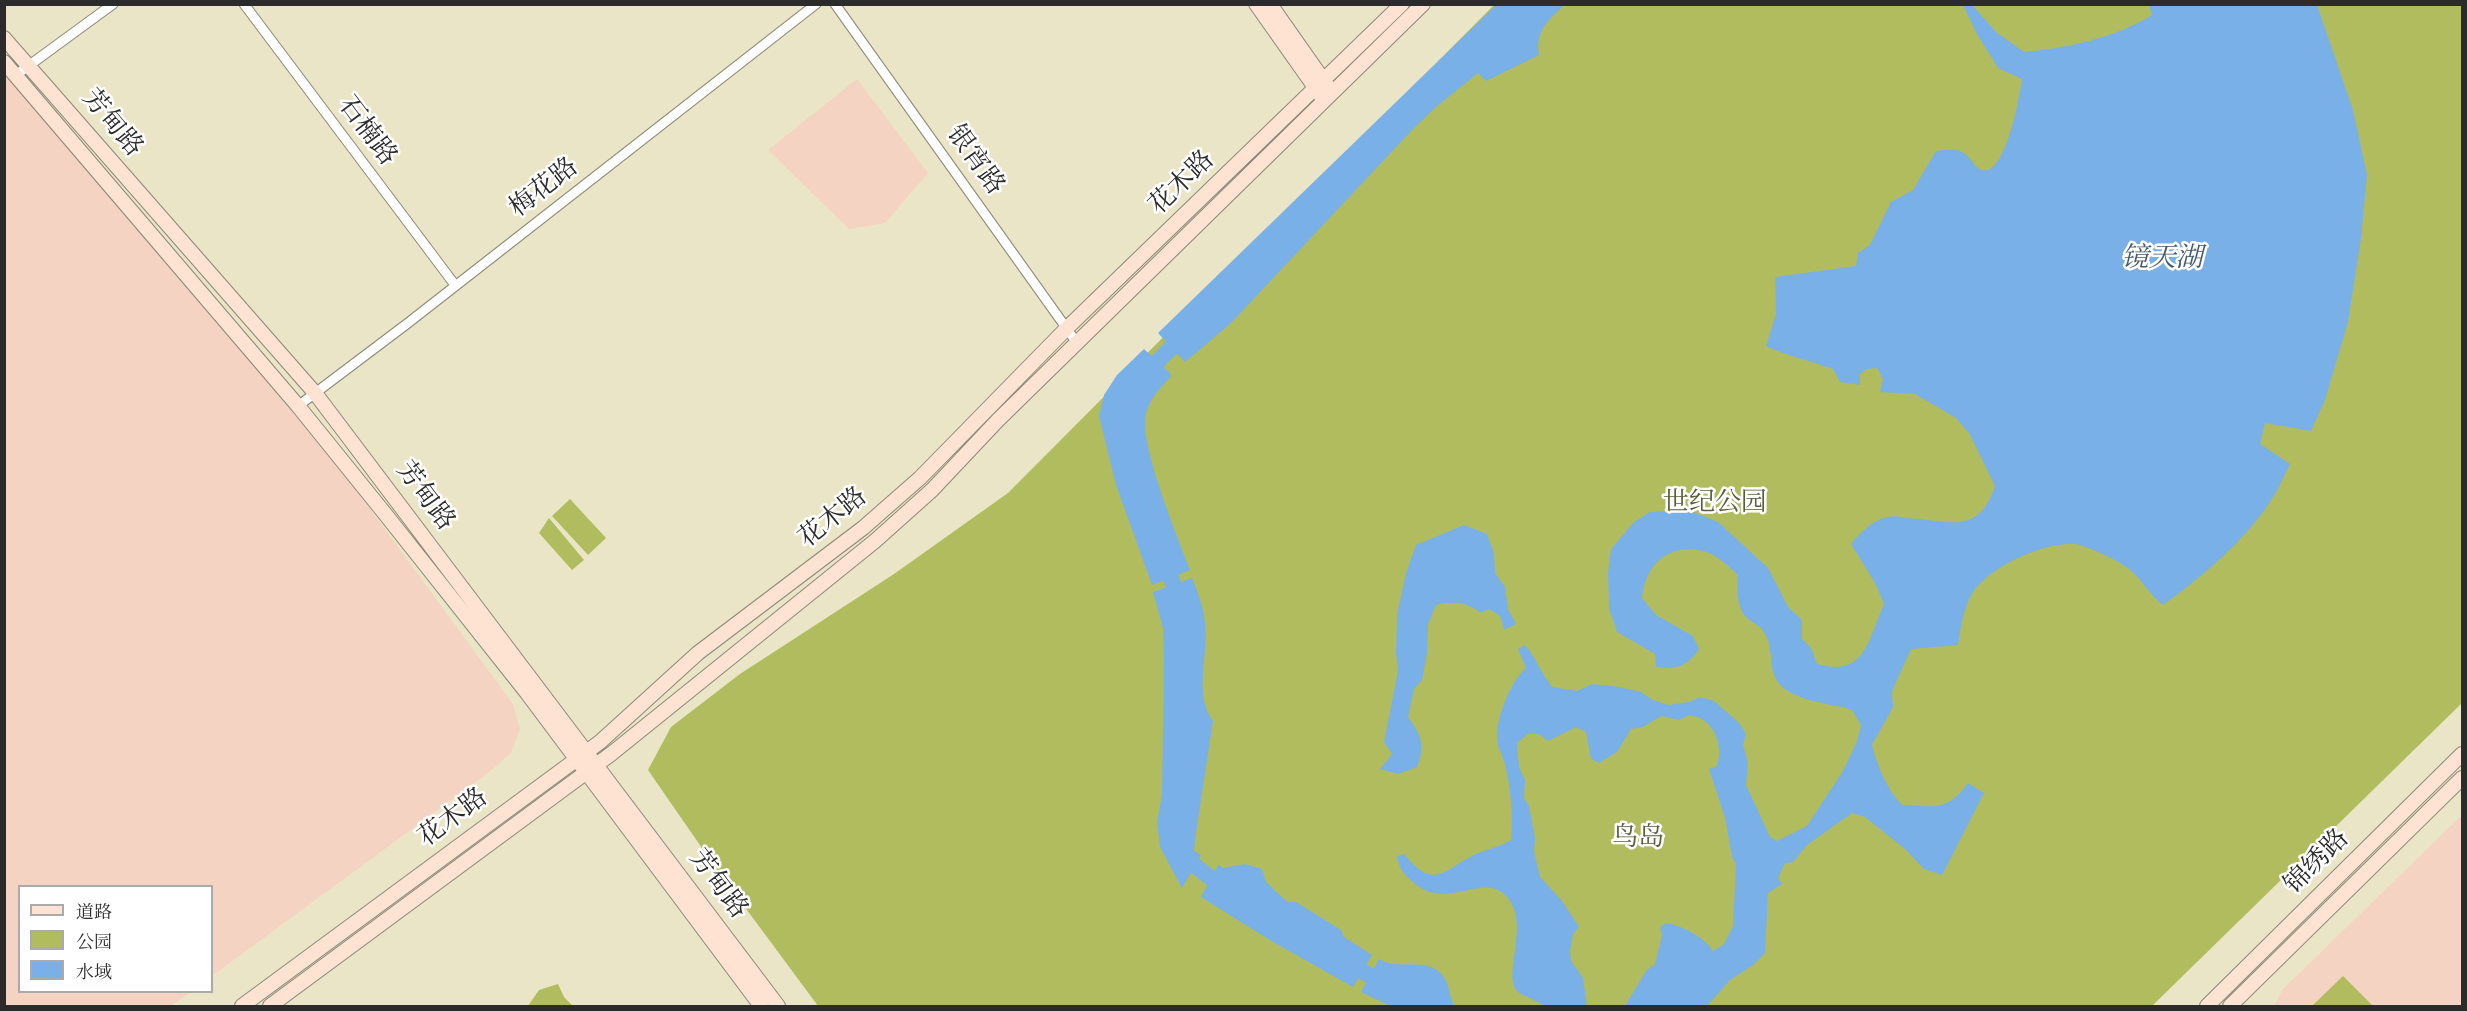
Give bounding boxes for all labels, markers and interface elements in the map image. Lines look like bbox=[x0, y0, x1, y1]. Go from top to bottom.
street label: 芳甸路 bbox=[74, 84, 148, 164]
street label: 石楠路 bbox=[330, 91, 402, 173]
street label: 银宵路 bbox=[938, 120, 1010, 202]
street label: 花木路 bbox=[1144, 146, 1222, 222]
street label: 梅花路 bbox=[505, 153, 585, 225]
water label: 镜天湖 bbox=[2122, 244, 2202, 276]
street label: 芳甸路 bbox=[388, 456, 460, 538]
street label: 花木路 bbox=[794, 482, 874, 556]
park label: 世纪公园 bbox=[1663, 489, 1767, 521]
street label: 花木路 bbox=[413, 783, 495, 855]
park label: 鸟岛 bbox=[1612, 824, 1664, 856]
street label: 锦绣路 bbox=[2279, 824, 2357, 902]
street label: 芳甸路 bbox=[681, 844, 753, 926]
legend bbox=[18, 885, 213, 993]
text: 道路 bbox=[76, 902, 112, 924]
text: 公园 bbox=[76, 932, 112, 954]
text: 水域 bbox=[76, 962, 112, 984]

